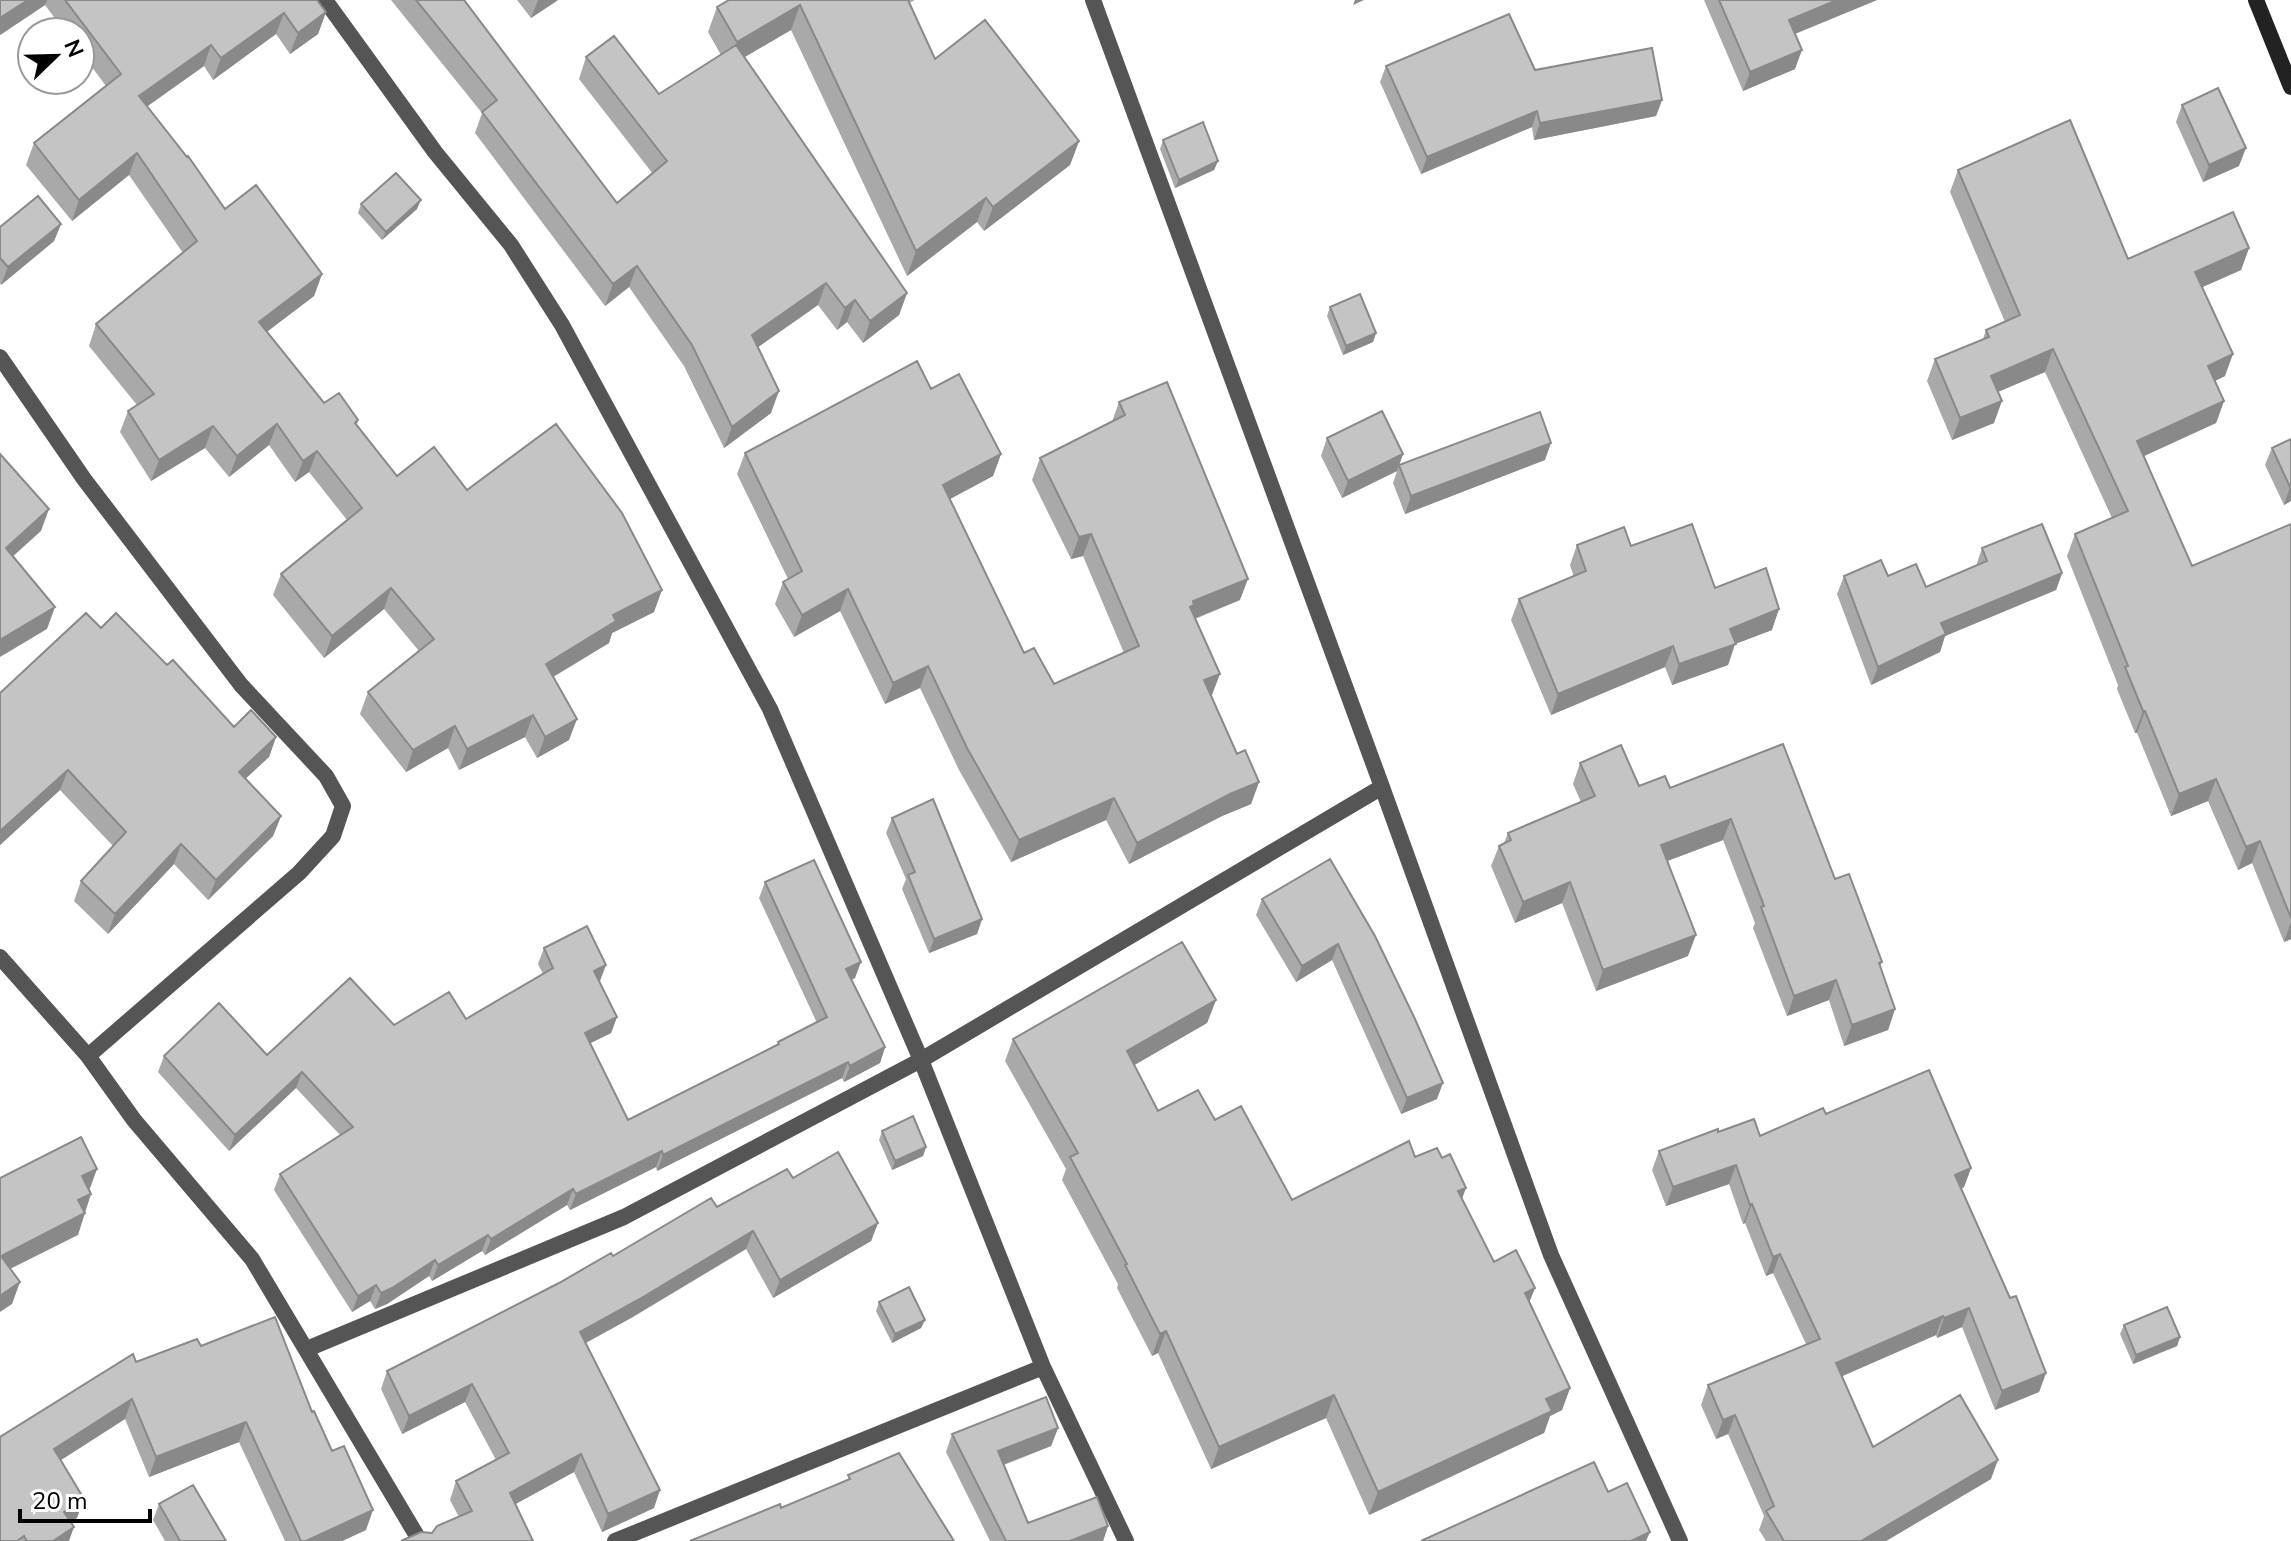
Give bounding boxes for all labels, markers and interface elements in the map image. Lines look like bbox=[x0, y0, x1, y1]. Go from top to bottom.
north arrow bbox=[16, 16, 96, 96]
text: N bbox=[56, 35, 91, 62]
scale bar bbox=[20, 1473, 150, 1523]
text: 20 m bbox=[32, 1485, 88, 1517]

